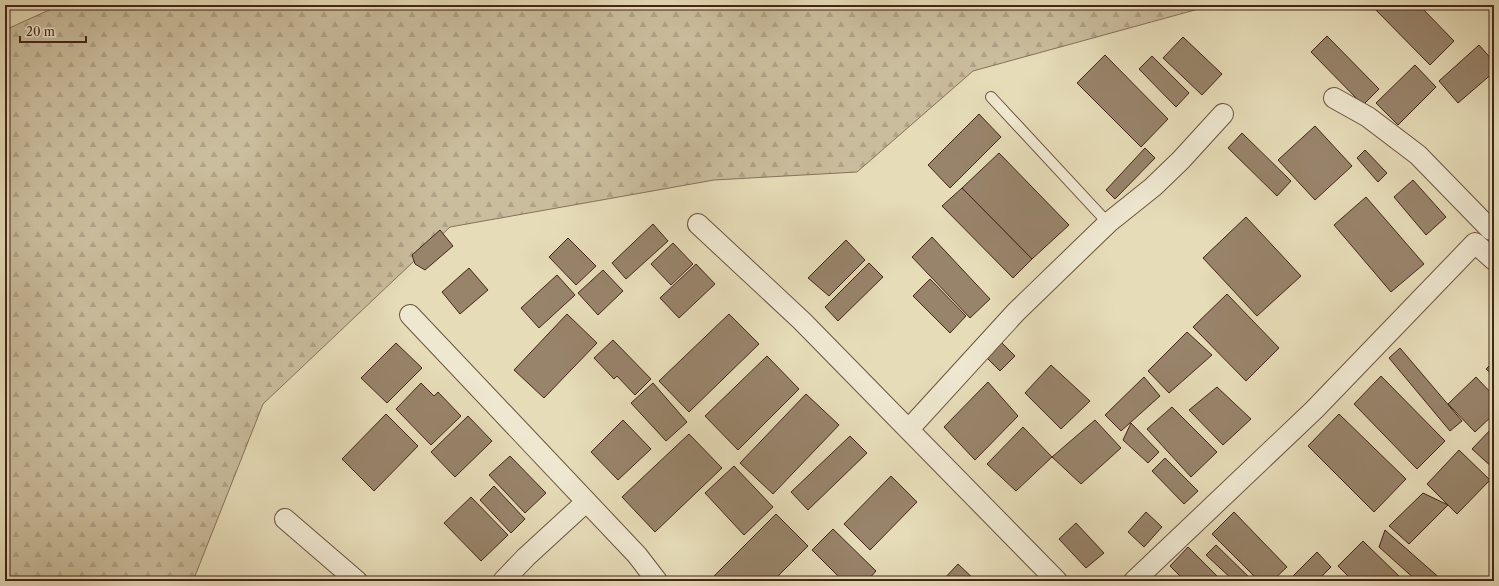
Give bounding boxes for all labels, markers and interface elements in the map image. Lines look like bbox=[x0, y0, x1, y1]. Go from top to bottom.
scale bar bbox=[20, 18, 86, 44]
text: 20 m bbox=[26, 24, 55, 39]

